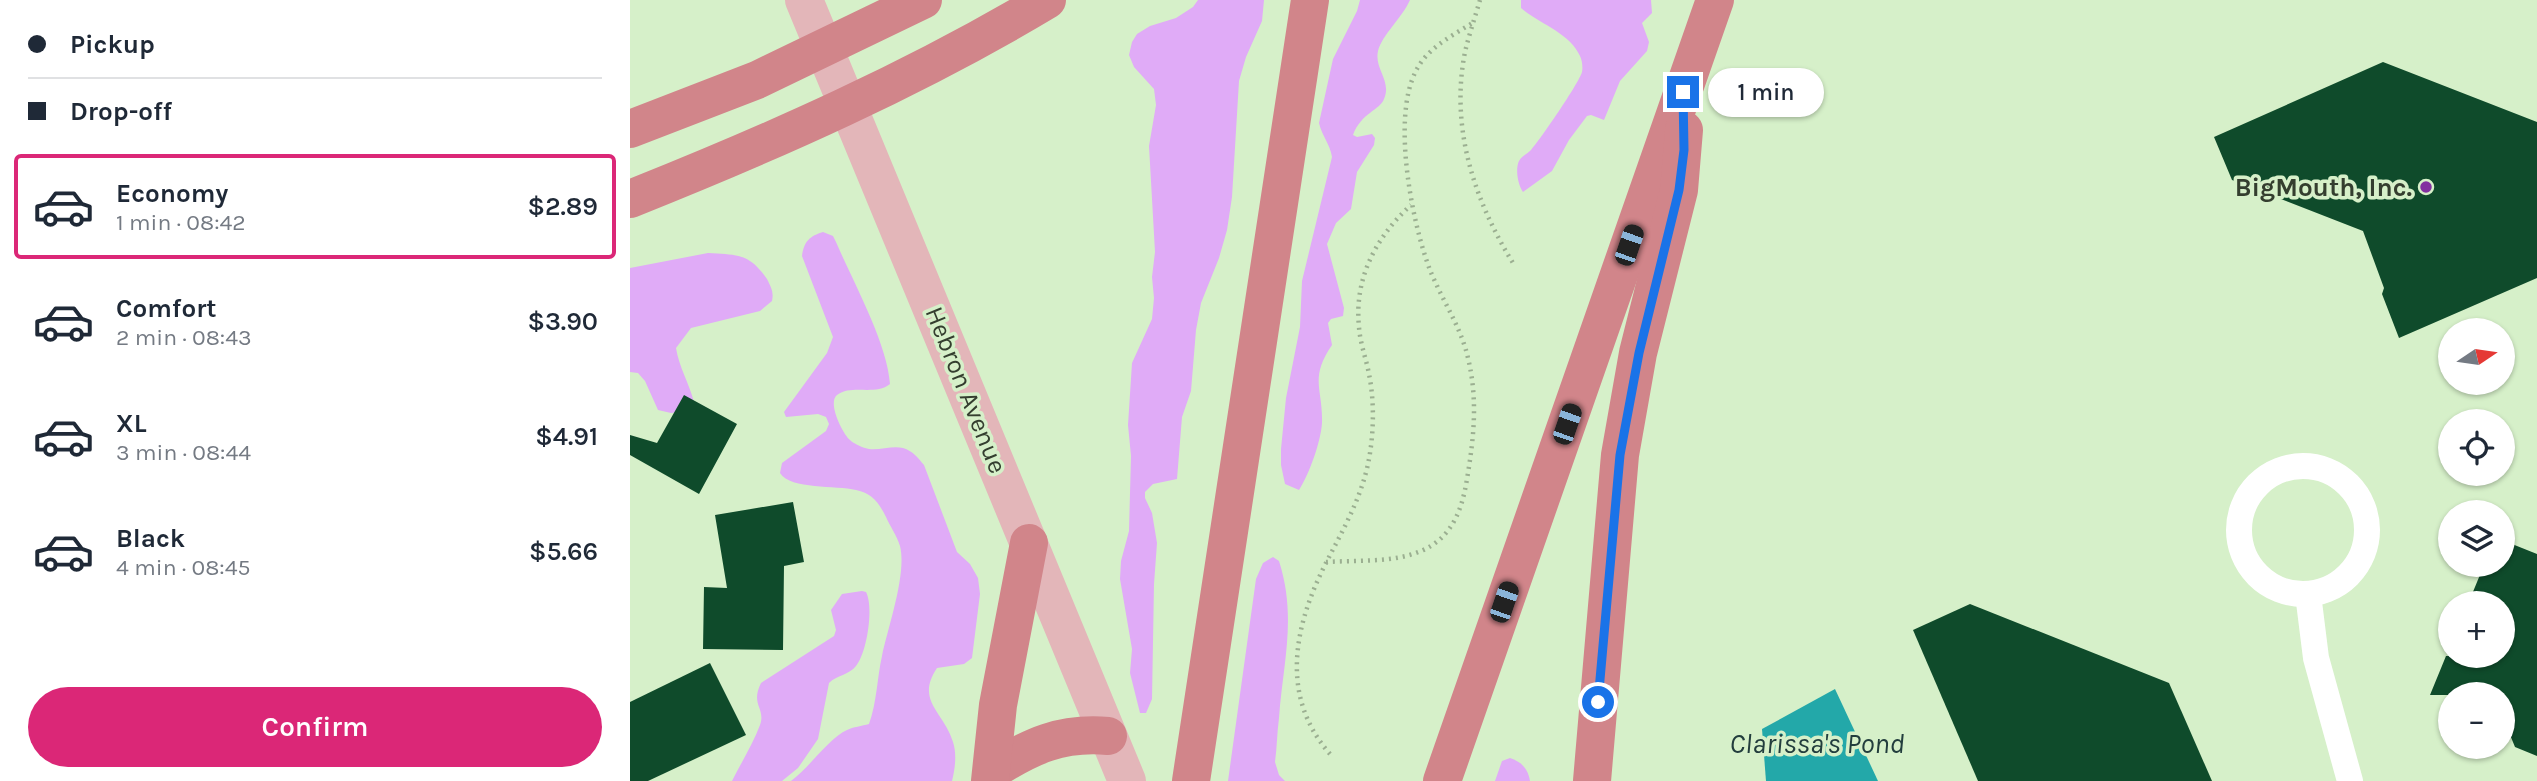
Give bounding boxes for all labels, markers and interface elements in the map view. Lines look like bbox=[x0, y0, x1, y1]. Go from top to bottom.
text: Pickup bbox=[70, 29, 155, 60]
callout: 1 min bbox=[1708, 68, 1823, 116]
route end bbox=[1667, 76, 1699, 108]
text: 1 min bbox=[1737, 79, 1795, 106]
text: Drop-off bbox=[70, 96, 172, 127]
place label: BigMouth, Inc. bbox=[2235, 172, 2412, 203]
icon: car bbox=[32, 175, 95, 238]
text: Economy bbox=[116, 178, 228, 209]
marker: BigMouth, Inc. bbox=[2418, 179, 2434, 195]
text: $2.89 bbox=[527, 191, 598, 222]
text: 1 min · 08:42 bbox=[116, 209, 246, 236]
car bbox=[1613, 222, 1646, 268]
icon: car bbox=[32, 290, 95, 353]
text: Comfort bbox=[116, 293, 217, 324]
street label: Hebron Avenue bbox=[918, 302, 1014, 478]
text: $3.90 bbox=[527, 306, 598, 337]
north arrow bbox=[2438, 318, 2515, 396]
map controls bbox=[2438, 318, 2515, 759]
text: 2 min · 08:43 bbox=[116, 324, 252, 351]
car bbox=[1551, 401, 1584, 447]
icon: car bbox=[32, 405, 95, 468]
text: XL bbox=[116, 408, 147, 439]
button: locate bbox=[2438, 409, 2515, 486]
text: $4.91 bbox=[535, 421, 598, 452]
text: 3 min · 08:44 bbox=[116, 439, 251, 466]
button: layers bbox=[2438, 500, 2515, 577]
icon: car bbox=[32, 520, 95, 583]
text: Black bbox=[116, 523, 185, 554]
text: $5.66 bbox=[529, 536, 598, 567]
text: 4 min · 08:45 bbox=[116, 554, 251, 581]
car bbox=[1488, 579, 1521, 625]
button: + bbox=[2438, 591, 2515, 668]
button: − bbox=[2438, 682, 2515, 759]
route start bbox=[1582, 686, 1614, 718]
button: Confirm bbox=[28, 687, 602, 767]
water label: Clarissa's Pond bbox=[1730, 727, 1904, 760]

